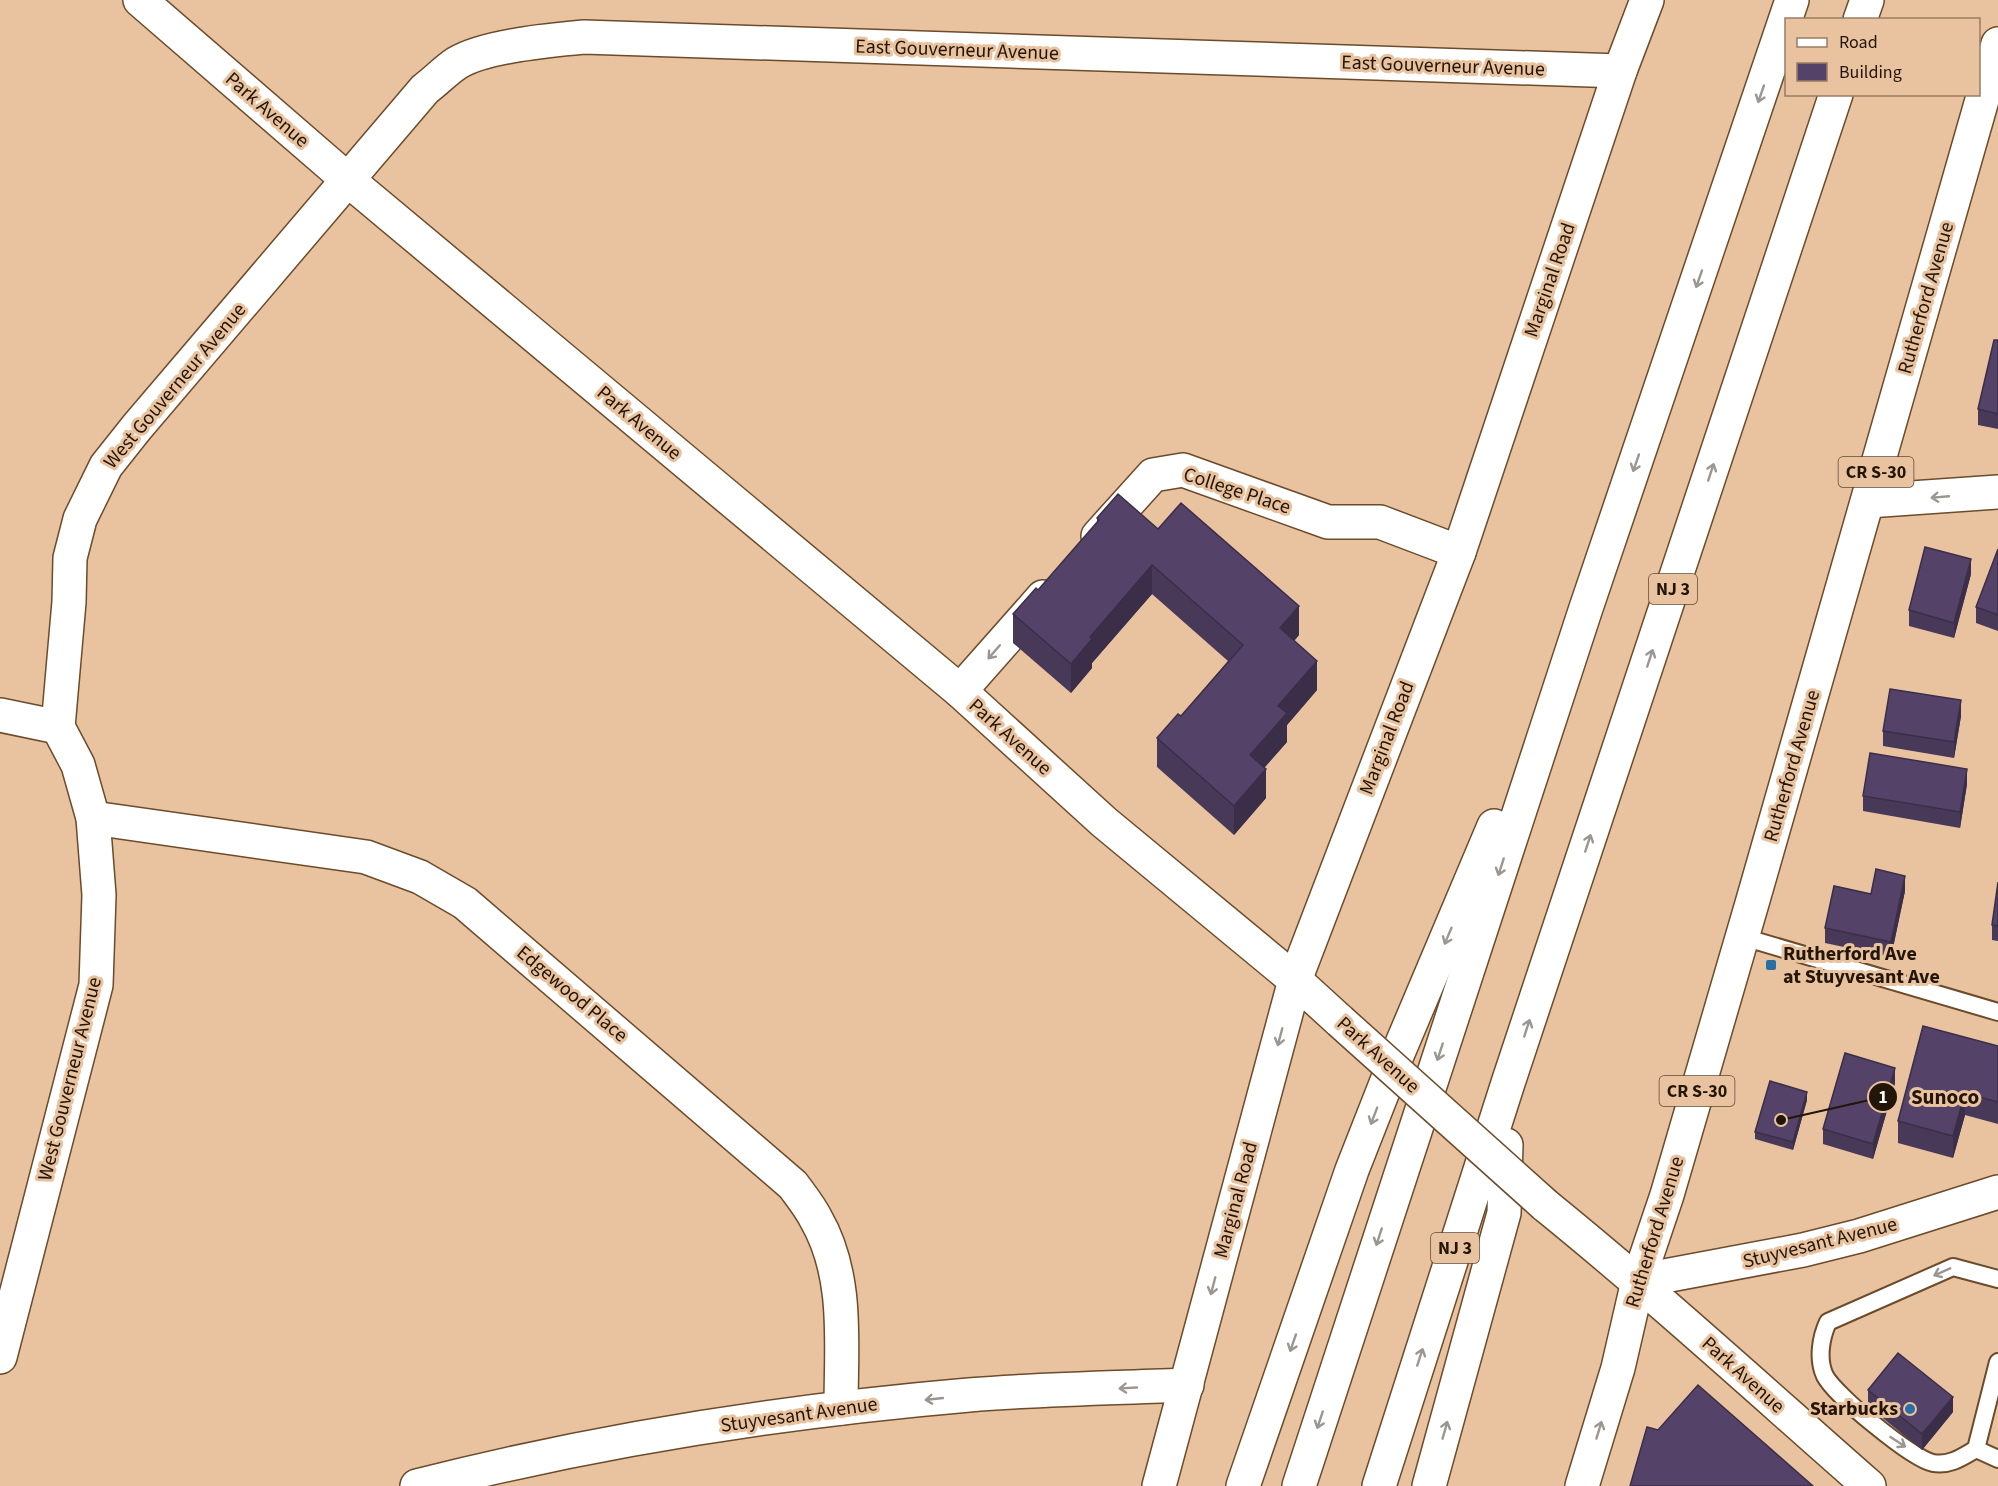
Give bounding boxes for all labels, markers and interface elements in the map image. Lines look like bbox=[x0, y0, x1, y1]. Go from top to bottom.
legend bbox=[1785, 18, 1980, 96]
text: Road bbox=[1839, 30, 1878, 55]
street label: East Gouverneur Avenue bbox=[855, 32, 1059, 68]
street label: East Gouverneur Avenue bbox=[1341, 48, 1545, 84]
text: Building bbox=[1839, 60, 1902, 85]
street label: Park Avenue bbox=[219, 66, 315, 154]
one-way arrow bbox=[1755, 84, 1766, 103]
street label: Marginal Road bbox=[1517, 219, 1583, 341]
street label: Rutherford Avenue bbox=[1891, 219, 1961, 377]
one-way arrow bbox=[1692, 269, 1703, 288]
street label: West Gouverneur Avenue bbox=[97, 297, 253, 475]
street label: Park Avenue bbox=[591, 379, 688, 467]
one-way arrow bbox=[1629, 453, 1640, 472]
road number: CR S-30 bbox=[1838, 457, 1914, 487]
street label: College Place bbox=[1180, 461, 1294, 521]
one-way arrow bbox=[1706, 463, 1717, 482]
one-way arrow bbox=[1930, 492, 1950, 503]
road number: NJ 3 bbox=[1649, 574, 1697, 604]
one-way arrow bbox=[987, 644, 1001, 659]
one-way arrow bbox=[1645, 649, 1656, 668]
street label: Marginal Road bbox=[1353, 677, 1421, 799]
street label: Rutherford Avenue bbox=[1757, 687, 1827, 845]
street label: Park Avenue bbox=[962, 692, 1058, 782]
one-way arrow bbox=[1584, 834, 1595, 853]
one-way arrow bbox=[1495, 857, 1506, 875]
one-way arrow bbox=[1442, 926, 1453, 945]
street label: Edgewood Place bbox=[510, 939, 634, 1049]
place label: Rutherford Ave at Stuyvesant Ave bbox=[1783, 940, 1940, 991]
marker: Rutherford Ave at Stuyvesant Ave bbox=[1764, 958, 1778, 972]
street label: West Gouverneur Avenue bbox=[31, 974, 109, 1184]
street label: Park Avenue bbox=[1330, 1010, 1426, 1100]
one-way arrow bbox=[1522, 1019, 1533, 1038]
one-way arrow bbox=[1274, 1027, 1285, 1046]
one-way arrow bbox=[1434, 1042, 1445, 1061]
road number: CR S-30 bbox=[1660, 1076, 1734, 1106]
callout: Sunoco bbox=[1868, 1078, 1991, 1117]
text: Sunoco bbox=[1911, 1082, 1979, 1112]
text: 1 bbox=[1878, 1085, 1888, 1110]
one-way arrow bbox=[1367, 1107, 1378, 1125]
street label: Marginal Road bbox=[1207, 1139, 1265, 1261]
street label: Rutherford Avenue bbox=[1619, 1153, 1691, 1311]
street label: Stuyvesant Avenue bbox=[1740, 1210, 1900, 1276]
one-way arrow bbox=[1372, 1227, 1383, 1246]
road number: NJ 3 bbox=[1431, 1233, 1479, 1263]
one-way arrow bbox=[1933, 1267, 1951, 1278]
one-way arrow bbox=[1207, 1276, 1219, 1295]
street label: Park Avenue bbox=[1695, 1330, 1791, 1420]
one-way arrow bbox=[1286, 1333, 1297, 1352]
one-way arrow bbox=[1415, 1347, 1426, 1366]
one-way arrow bbox=[1119, 1382, 1139, 1393]
street label: Stuyvesant Avenue bbox=[719, 1390, 879, 1440]
one-way arrow bbox=[924, 1394, 944, 1405]
place label: Starbucks bbox=[1810, 1395, 1898, 1423]
marker: Starbucks bbox=[1903, 1402, 1917, 1416]
one-way arrow bbox=[1313, 1410, 1324, 1429]
one-way arrow bbox=[1439, 1421, 1451, 1440]
one-way arrow bbox=[1594, 1421, 1605, 1440]
one-way arrow bbox=[1889, 1436, 1906, 1448]

